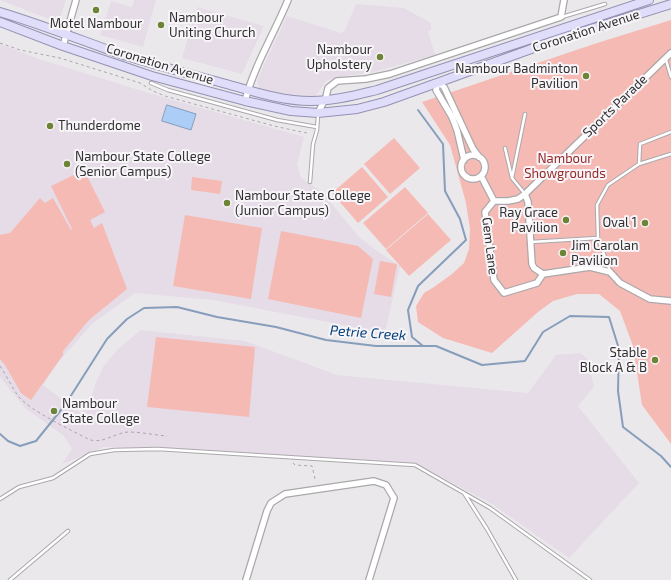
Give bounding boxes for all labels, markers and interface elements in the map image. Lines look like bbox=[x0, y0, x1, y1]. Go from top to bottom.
marker: Motel Nambour bbox=[91, 5, 101, 15]
street label: Coronation Avenue bbox=[531, 6, 641, 56]
place label: Nambour Uniting Church bbox=[169, 10, 256, 41]
place label: Motel Nambour bbox=[50, 16, 142, 32]
marker: Nambour Uniting Church bbox=[156, 20, 166, 30]
street label: Coronation Avenue bbox=[104, 40, 216, 88]
place label: Nambour Upholstery bbox=[306, 42, 372, 73]
marker: Nambour Upholstery bbox=[375, 52, 385, 62]
place label: Nambour Badminton Pavilion bbox=[455, 61, 578, 92]
street label: Sports Parade bbox=[580, 71, 650, 141]
marker: Nambour Badminton Pavilion bbox=[581, 71, 591, 81]
place label: Thunderdome bbox=[58, 118, 141, 134]
marker: Thunderdome bbox=[45, 121, 55, 131]
place label: Nambour State College (Senior Campus) bbox=[75, 149, 211, 180]
park label: Nambour Showgrounds bbox=[524, 151, 606, 182]
marker: Nambour State College (Senior Campus) bbox=[62, 159, 72, 169]
place label: Nambour State College (Junior Campus) bbox=[235, 188, 371, 219]
marker: Nambour State College (Junior Campus) bbox=[222, 198, 232, 208]
place label: Ray Grace Pavilion bbox=[499, 205, 558, 236]
marker: Ray Grace Pavilion bbox=[561, 215, 571, 225]
place label: Oval 1 bbox=[602, 215, 637, 231]
street label: Gem Lane bbox=[479, 216, 501, 276]
marker: Oval 1 bbox=[640, 218, 650, 228]
place label: Jim Carolan Pavilion bbox=[571, 238, 638, 269]
marker: Jim Carolan Pavilion bbox=[558, 248, 568, 258]
water label: Petrie Creek bbox=[329, 322, 407, 344]
place label: Stable Block A & B bbox=[580, 345, 647, 376]
marker: Stable Block A & B bbox=[650, 355, 660, 365]
place label: Nambour State College bbox=[62, 396, 140, 427]
marker: Nambour State College bbox=[49, 406, 59, 416]

